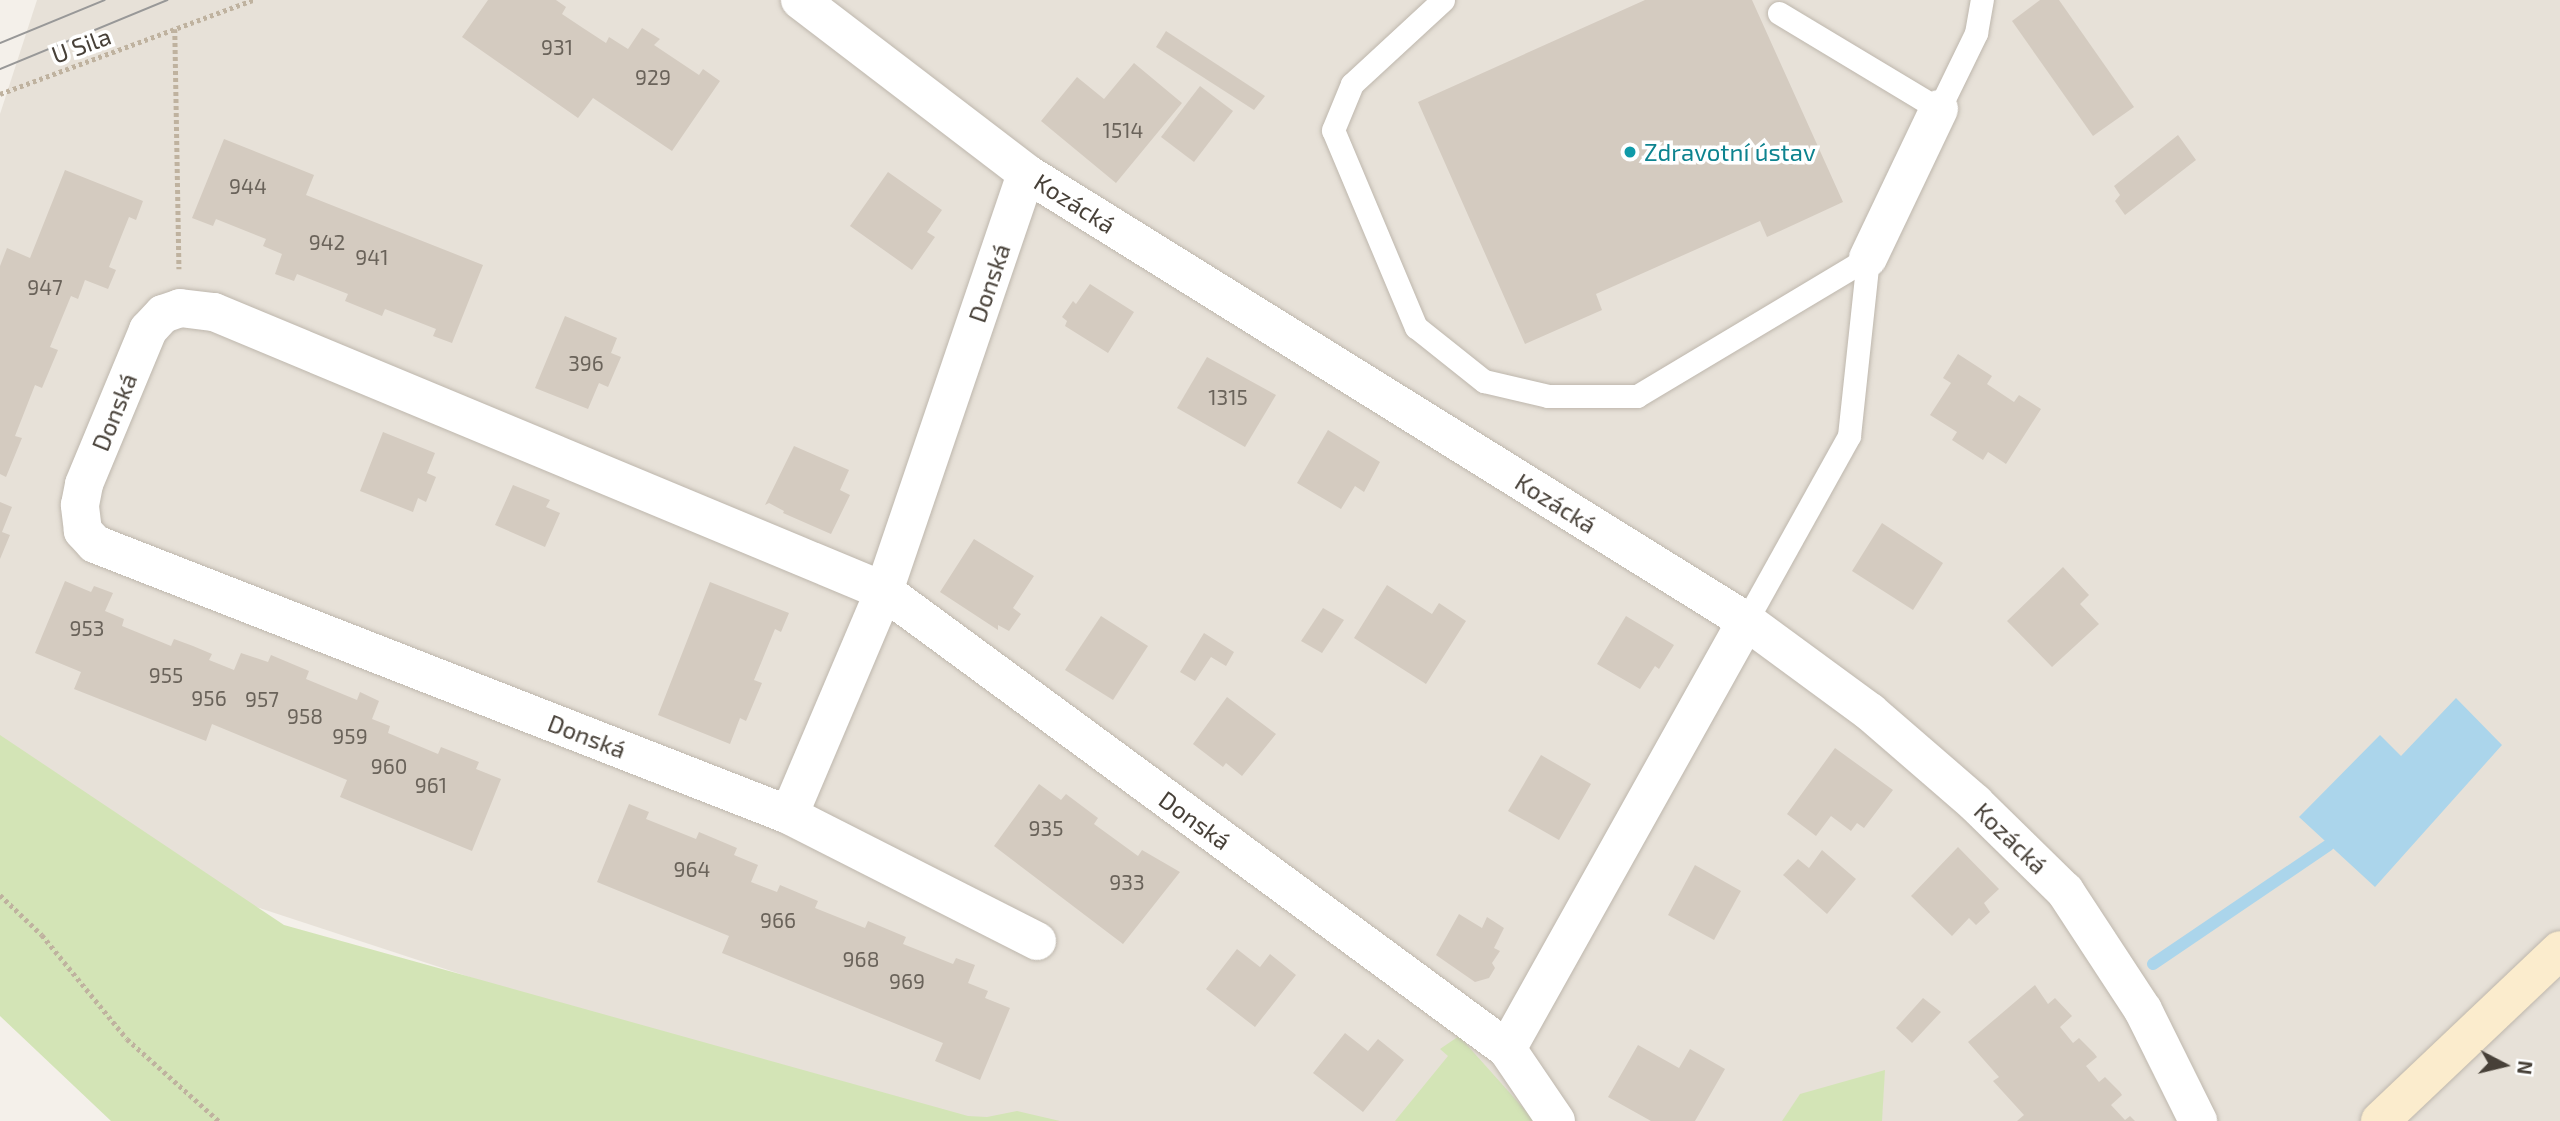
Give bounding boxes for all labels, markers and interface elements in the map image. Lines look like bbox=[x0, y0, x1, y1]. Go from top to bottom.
street label: U Sila bbox=[47, 21, 115, 69]
house number: 931 bbox=[541, 34, 573, 60]
house number: 929 bbox=[635, 64, 671, 90]
house number: 1514 bbox=[1103, 117, 1143, 143]
place label: Zdravotní ústav bbox=[1644, 138, 1816, 166]
marker: Zdravotní ústav bbox=[1622, 144, 1638, 160]
street label: Kozácká bbox=[1029, 167, 1121, 239]
house number: 944 bbox=[229, 173, 267, 199]
house number: 942 bbox=[309, 229, 345, 255]
street label: Donská bbox=[962, 240, 1016, 326]
house number: 941 bbox=[355, 244, 389, 270]
house number: 947 bbox=[27, 274, 63, 300]
house number: 396 bbox=[568, 350, 604, 376]
street label: Donská bbox=[85, 369, 143, 455]
house number: 1315 bbox=[1208, 384, 1248, 410]
street label: Kozácká bbox=[1510, 467, 1602, 539]
house number: 953 bbox=[70, 615, 104, 641]
house number: 955 bbox=[149, 662, 183, 688]
house number: 956 bbox=[191, 685, 227, 711]
house number: 957 bbox=[245, 686, 279, 712]
house number: 958 bbox=[287, 703, 323, 729]
street label: Donská bbox=[544, 708, 630, 764]
house number: 959 bbox=[332, 723, 368, 749]
house number: 960 bbox=[371, 753, 407, 779]
house number: 961 bbox=[415, 772, 447, 798]
street label: Donská bbox=[1154, 785, 1236, 855]
street label: Kozácká bbox=[1969, 796, 2053, 880]
house number: 935 bbox=[1029, 815, 1063, 841]
house number: 964 bbox=[674, 856, 710, 882]
house number: 933 bbox=[1109, 869, 1145, 895]
house number: 966 bbox=[760, 907, 796, 933]
house number: 968 bbox=[843, 946, 879, 972]
house number: 969 bbox=[889, 968, 925, 994]
north arrow bbox=[2469, 1030, 2539, 1100]
text: N bbox=[2513, 1059, 2538, 1076]

